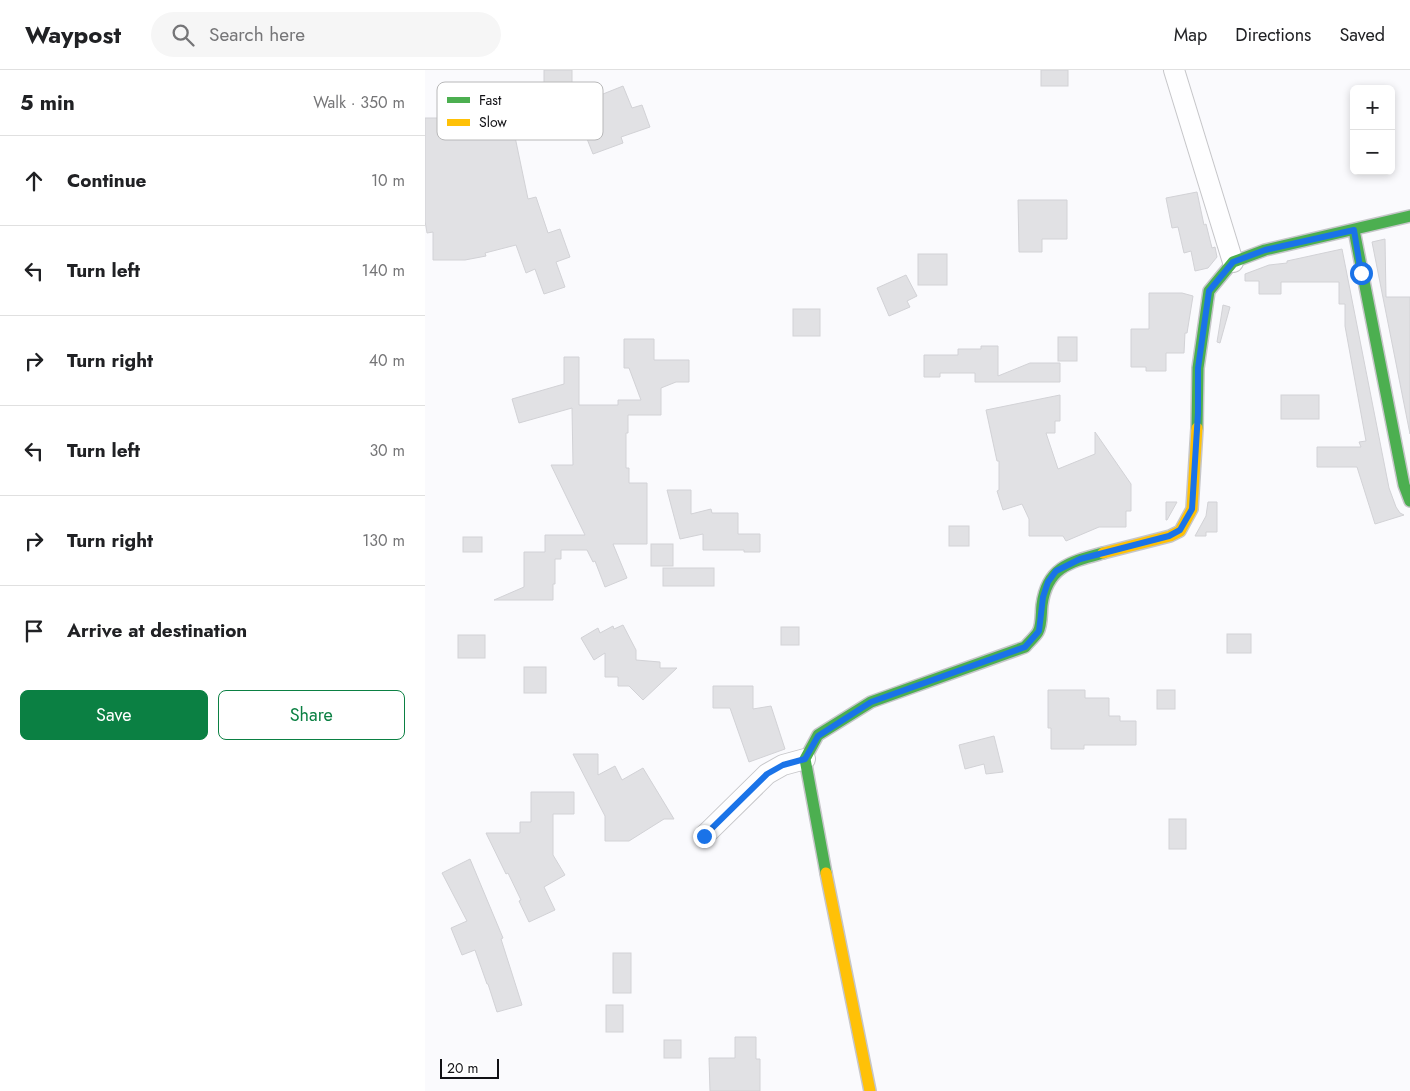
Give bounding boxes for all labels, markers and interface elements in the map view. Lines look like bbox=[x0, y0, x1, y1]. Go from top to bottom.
search box bbox=[151, 12, 501, 57]
text: Waypost bbox=[25, 17, 121, 52]
icon: search bbox=[169, 21, 197, 49]
text: Search here bbox=[209, 21, 305, 48]
text: Map bbox=[1174, 22, 1207, 48]
text: Directions bbox=[1235, 22, 1311, 48]
text: Saved bbox=[1339, 22, 1385, 48]
legend bbox=[437, 82, 603, 140]
map controls bbox=[1350, 85, 1395, 175]
button: + bbox=[1350, 85, 1395, 130]
text: 5 min bbox=[20, 88, 75, 118]
text: Fast bbox=[479, 90, 502, 110]
text: Walk · 350 m bbox=[313, 91, 405, 114]
text: Slow bbox=[479, 112, 507, 132]
button: − bbox=[1350, 130, 1395, 175]
icon: ahead bbox=[20, 167, 48, 195]
text: Continue bbox=[67, 167, 146, 194]
text: 10 m bbox=[371, 169, 405, 192]
icon: left bbox=[20, 257, 48, 285]
text: Turn left bbox=[67, 257, 140, 284]
text: 140 m bbox=[362, 259, 405, 282]
route start bbox=[1350, 262, 1373, 285]
icon: right bbox=[20, 347, 48, 375]
text: Turn right bbox=[67, 347, 153, 374]
text: 40 m bbox=[369, 349, 405, 372]
icon: left bbox=[20, 437, 48, 465]
text: Turn left bbox=[67, 437, 140, 464]
text: 30 m bbox=[369, 439, 405, 462]
icon: right bbox=[20, 527, 48, 555]
text: Turn right bbox=[67, 527, 153, 554]
text: 130 m bbox=[362, 529, 405, 552]
icon: arrive bbox=[20, 617, 48, 645]
text: Arrive at destination bbox=[67, 617, 247, 644]
button: Save bbox=[20, 690, 208, 740]
button: Share bbox=[218, 690, 405, 740]
route end bbox=[693, 825, 716, 848]
scale bar bbox=[440, 1056, 499, 1079]
text: 20 m bbox=[447, 1058, 479, 1078]

